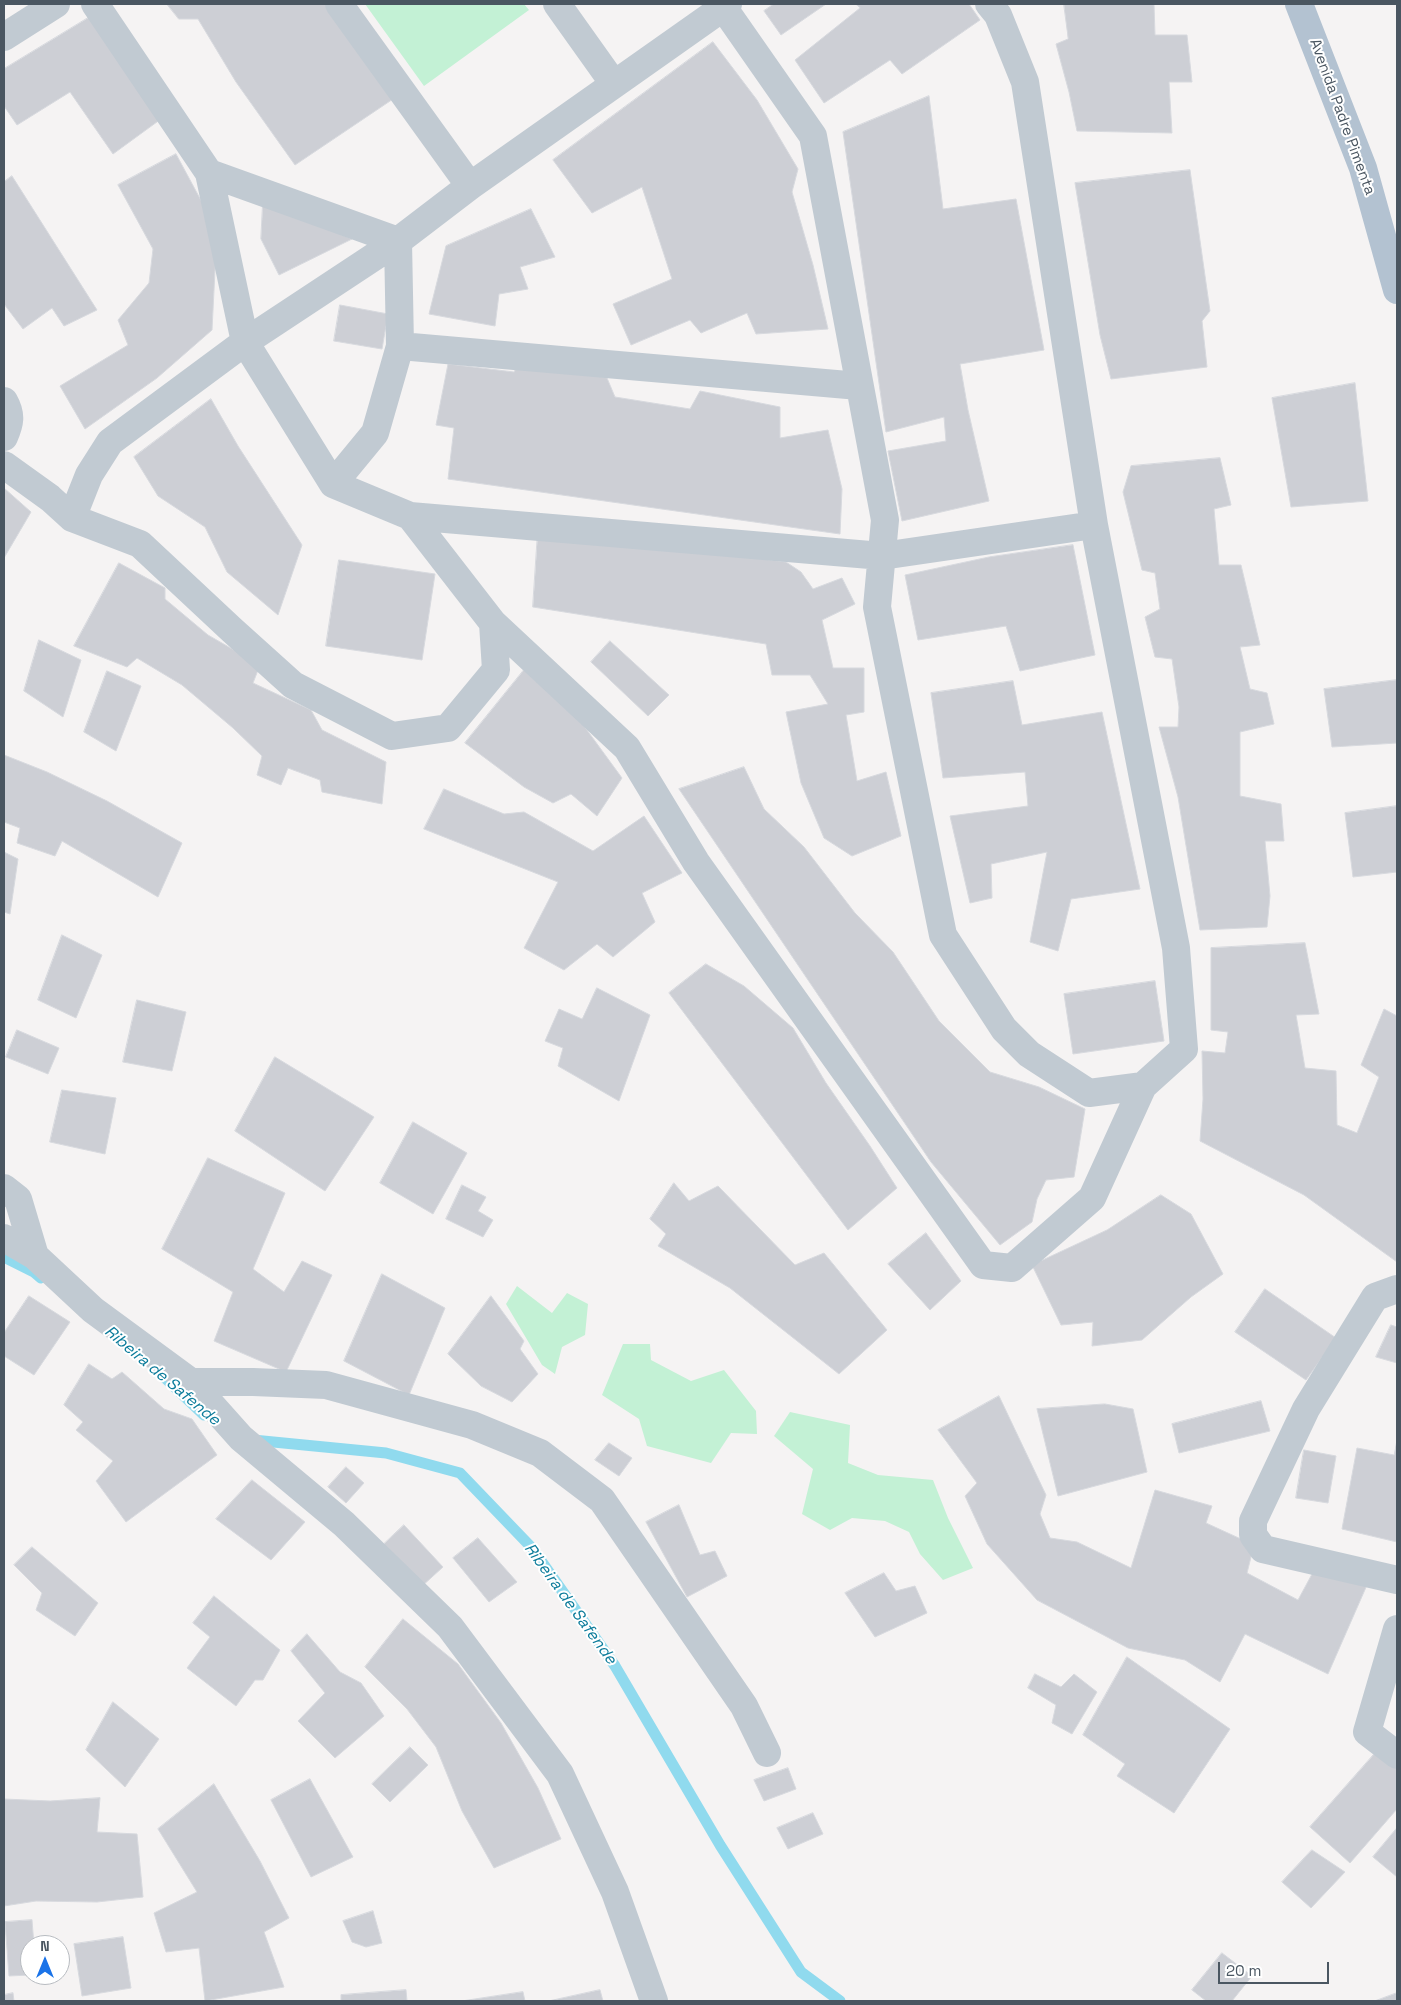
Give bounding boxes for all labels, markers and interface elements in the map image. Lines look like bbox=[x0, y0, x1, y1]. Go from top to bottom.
street label: Avenida Padre Pimenta bbox=[1305, 36, 1379, 198]
water label: Ribeira de Safende bbox=[100, 1322, 224, 1430]
water label: Ribeira de Safende bbox=[520, 1540, 620, 1668]
north arrow bbox=[20, 1935, 70, 1985]
text: N bbox=[40, 1937, 50, 1955]
scale bar bbox=[1221, 1952, 1332, 1984]
text: 20 m bbox=[1226, 1961, 1261, 1980]

